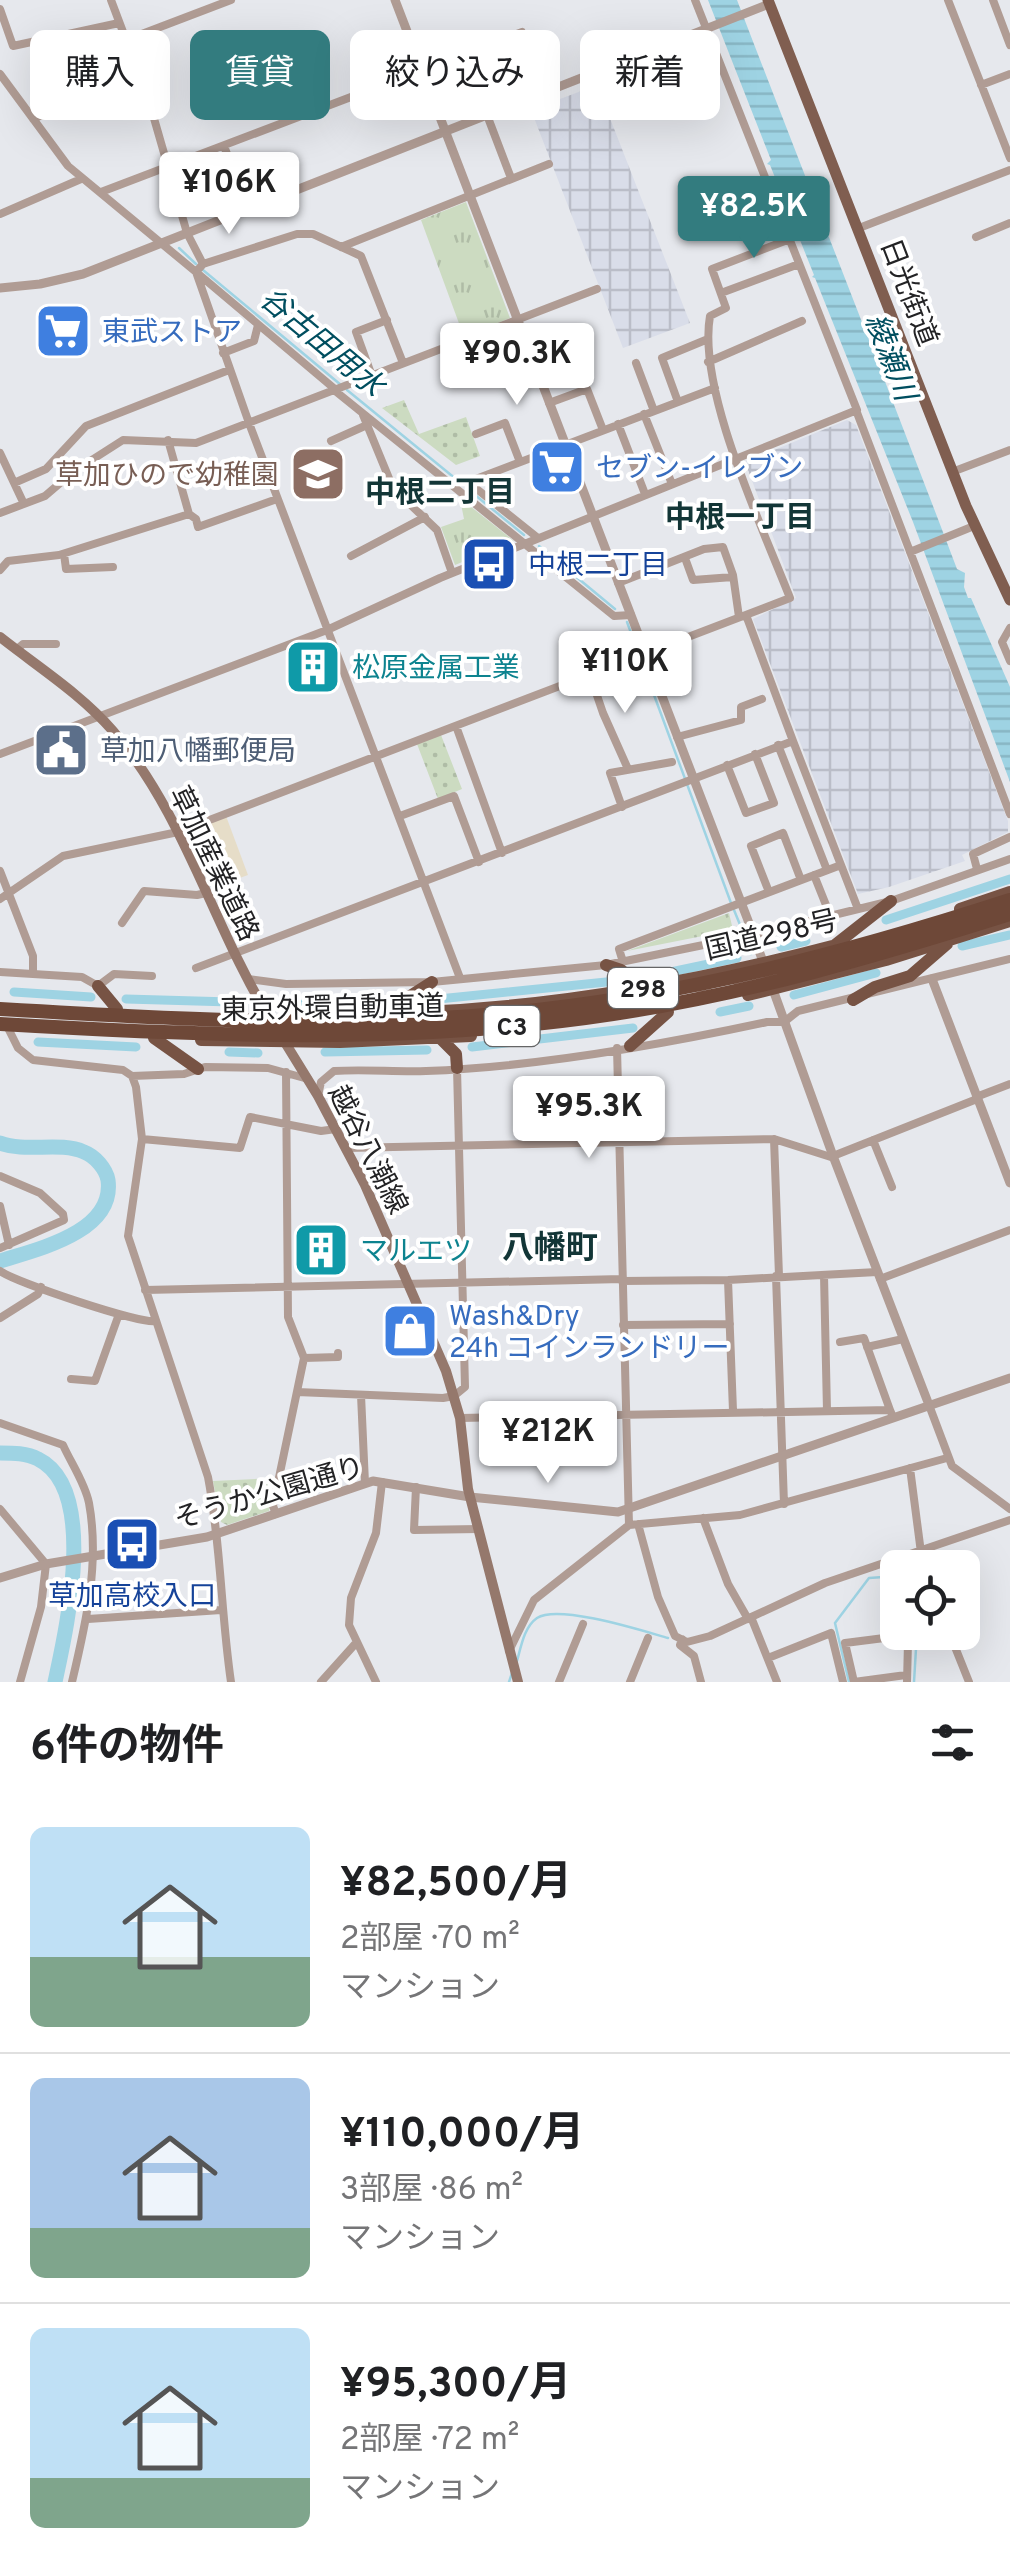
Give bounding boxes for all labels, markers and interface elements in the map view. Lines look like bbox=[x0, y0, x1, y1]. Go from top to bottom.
chip: 購入 bbox=[30, 30, 170, 120]
chip: 賃貸 bbox=[190, 30, 330, 120]
chip: 絞り込み bbox=[350, 30, 560, 120]
chip: 新着 bbox=[580, 30, 720, 120]
pin: ¥106K bbox=[159, 152, 299, 237]
text: ¥106K bbox=[181, 164, 277, 204]
pin: ¥82.5K bbox=[673, 176, 835, 261]
text: ¥82.5K bbox=[700, 188, 808, 228]
street label: 日光街道 bbox=[870, 234, 944, 352]
water label: 谷古田用水 bbox=[251, 282, 392, 408]
supermarket icon: 東武ストア bbox=[33, 301, 93, 361]
water label: 綾瀬川 bbox=[855, 309, 923, 409]
place label: 東武ストア bbox=[102, 316, 242, 352]
pin: ¥90.3K bbox=[436, 323, 598, 408]
text: ¥90.3K bbox=[462, 335, 572, 375]
supermarket icon: セブン-イレブン bbox=[527, 437, 587, 497]
school or university icon: 草加ひので幼稚園 bbox=[288, 444, 348, 504]
place label: セブン-イレブン bbox=[596, 452, 803, 488]
place label: 草加ひので幼稚園 bbox=[55, 459, 279, 495]
district label: 中根二丁目 bbox=[365, 476, 515, 513]
district label: 中根一丁目 bbox=[665, 501, 815, 538]
bus stop icon: 中根二丁目 bbox=[459, 534, 519, 594]
place label: 中根二丁目 bbox=[528, 549, 668, 585]
pin: ¥110K bbox=[555, 631, 695, 716]
building icon: 松原金属工業 bbox=[283, 637, 343, 697]
text: ¥110K bbox=[581, 643, 669, 683]
place label: 松原金属工業 bbox=[352, 652, 520, 688]
public building icon: 草加八幡郵便局 bbox=[31, 720, 91, 780]
place label: 草加八幡郵便局 bbox=[100, 735, 296, 771]
street label: 草加産業道路 bbox=[159, 781, 265, 948]
street label: 国道298号 bbox=[702, 904, 841, 970]
road number: 298 bbox=[608, 968, 678, 1008]
street label: 東京外環自動車道 bbox=[220, 990, 444, 1030]
road number: C3 bbox=[484, 1006, 540, 1046]
pin: ¥95.3K bbox=[508, 1076, 670, 1161]
street label: 越谷八潮線 bbox=[319, 1080, 414, 1221]
text: ¥95.3K bbox=[535, 1088, 643, 1128]
building icon: マルエツ bbox=[291, 1220, 351, 1280]
district label: 八幡町 bbox=[502, 1230, 598, 1270]
place label: マルエツ bbox=[360, 1235, 472, 1271]
place label: Wash&Dry 24h コインランドリー bbox=[449, 1300, 730, 1368]
shop icon: Wash&Dry 24h コインランドリー bbox=[380, 1301, 440, 1361]
pin: ¥212K bbox=[478, 1401, 618, 1486]
text: ¥212K bbox=[501, 1413, 595, 1453]
street label: そうか公園通り bbox=[171, 1451, 369, 1539]
bus stop icon: 草加高校入口 bbox=[102, 1514, 162, 1574]
map controls bbox=[880, 1550, 980, 1650]
button: locate bbox=[880, 1550, 980, 1650]
place label: 草加高校入口 bbox=[48, 1580, 216, 1616]
icon: filters bbox=[925, 1715, 980, 1770]
text: 6件の物件 bbox=[30, 1722, 224, 1775]
text: ¥82,500/月 bbox=[340, 1858, 572, 1911]
icon: home bbox=[110, 1867, 230, 1987]
text: 2部屋 · 70 m² bbox=[340, 1920, 520, 1960]
text: マンション bbox=[340, 1969, 500, 2009]
text: ¥110,000/月 bbox=[340, 2109, 584, 2162]
icon: home bbox=[110, 2118, 230, 2238]
text: 3部屋 · 86 m² bbox=[340, 2171, 523, 2211]
text: マンション bbox=[340, 2220, 500, 2260]
text: ¥95,300/月 bbox=[340, 2359, 571, 2412]
icon: home bbox=[110, 2368, 230, 2488]
text: 2部屋 · 72 m² bbox=[340, 2421, 519, 2461]
text: マンション bbox=[340, 2470, 500, 2510]

